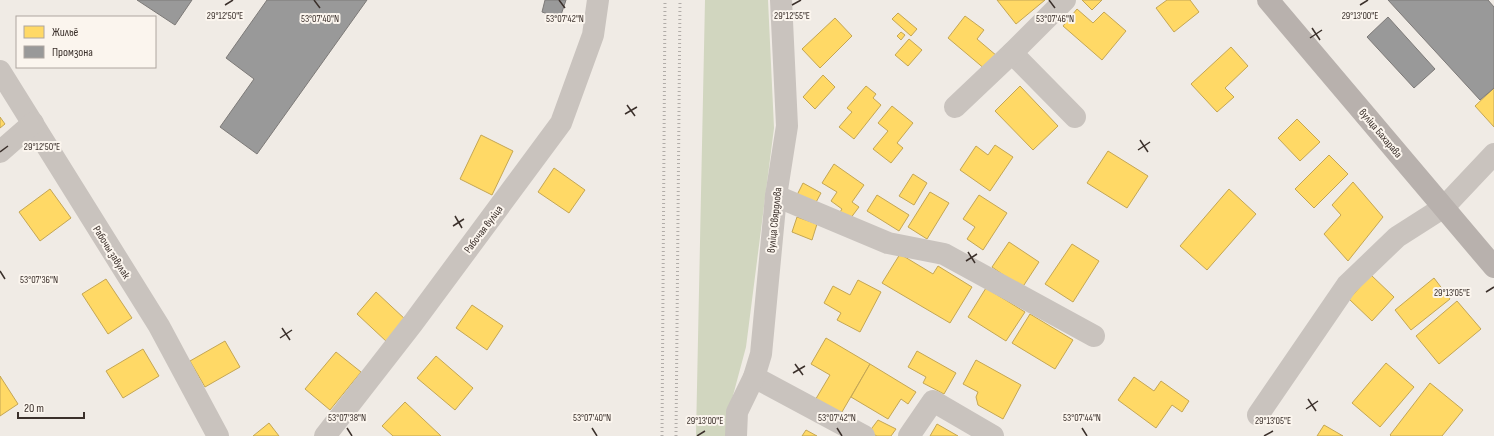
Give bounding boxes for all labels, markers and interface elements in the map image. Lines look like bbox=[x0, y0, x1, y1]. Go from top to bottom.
text: 29°12'50"E bbox=[207, 10, 243, 22]
text: 29°12'55"E bbox=[774, 10, 810, 22]
text: 29°13'00"E bbox=[1342, 10, 1378, 22]
text: 53°07'40"N bbox=[301, 13, 339, 25]
text: 53°07'42"N bbox=[546, 13, 584, 25]
text: 53°07'46"N bbox=[1036, 13, 1074, 25]
legend bbox=[16, 16, 156, 68]
text: Жильё bbox=[52, 25, 79, 40]
text: Промзона bbox=[52, 45, 93, 60]
street label: вуліца Бахарава bbox=[1356, 106, 1405, 161]
text: 29°12'50"E bbox=[24, 141, 60, 153]
street label: вуліца Свярдлова bbox=[765, 187, 784, 253]
street label: Рабочая вуліца bbox=[461, 203, 505, 256]
street label: Рабочы завулак bbox=[90, 224, 133, 282]
text: 53°07'36"N bbox=[20, 274, 58, 286]
text: 29°13'05"E bbox=[1434, 287, 1470, 299]
scale bar bbox=[18, 394, 84, 420]
text: 20 m bbox=[24, 401, 44, 416]
text: 53°07'38"N bbox=[328, 412, 366, 424]
text: 53°07'40"N bbox=[573, 412, 611, 424]
text: 53°07'42"N bbox=[818, 412, 856, 424]
text: 53°07'44"N bbox=[1063, 412, 1101, 424]
text: 29°13'00"E bbox=[687, 415, 723, 427]
text: 29°13'05"E bbox=[1255, 415, 1291, 427]

